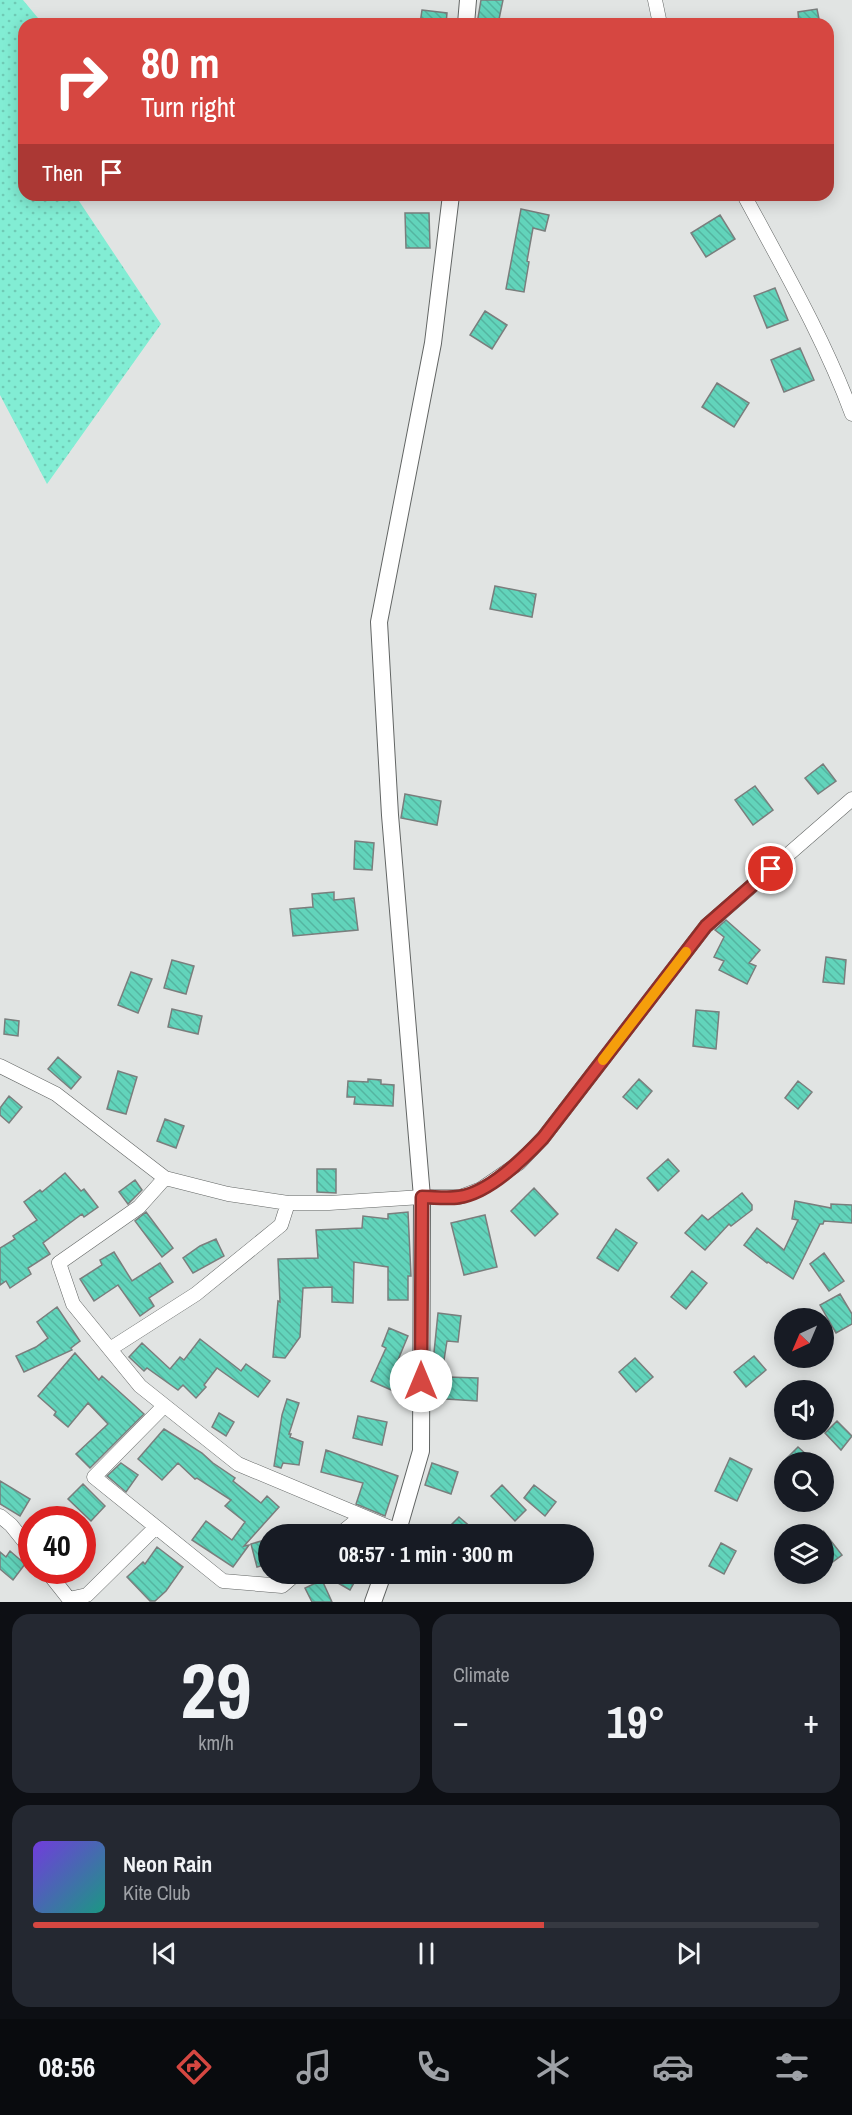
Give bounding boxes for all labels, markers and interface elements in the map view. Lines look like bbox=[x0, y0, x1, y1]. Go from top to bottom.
text: 80 m bbox=[141, 35, 220, 91]
icon: right bbox=[42, 42, 120, 120]
text: Turn right bbox=[141, 89, 235, 125]
icon: arrive bbox=[95, 156, 128, 189]
text: Then bbox=[42, 158, 83, 188]
pin bbox=[745, 843, 796, 894]
icon: arrive bbox=[754, 852, 787, 885]
north arrow bbox=[774, 1308, 834, 1368]
map controls bbox=[774, 1308, 834, 1584]
position arrow bbox=[389, 1349, 453, 1413]
button: sound bbox=[774, 1380, 834, 1440]
button: search bbox=[774, 1452, 834, 1512]
speed limit sign: 40 bbox=[18, 1506, 96, 1584]
button: layers bbox=[774, 1524, 834, 1584]
text: 08:57 · 1 min · 300 m bbox=[339, 1539, 513, 1569]
text: 29 bbox=[180, 1637, 252, 1742]
text: Climate bbox=[453, 1661, 510, 1688]
text: 19° bbox=[606, 1691, 666, 1752]
text: − bbox=[453, 1699, 469, 1743]
text: + bbox=[803, 1699, 819, 1743]
text: km/h bbox=[198, 1729, 234, 1756]
text: Neon Rain bbox=[123, 1849, 212, 1879]
text: Kite Club bbox=[123, 1879, 190, 1906]
icon: previous bbox=[148, 1937, 181, 1970]
icon: pause bbox=[410, 1937, 443, 1970]
icon: next bbox=[672, 1937, 705, 1970]
icon: directions bbox=[173, 2046, 215, 2088]
icon: music bbox=[293, 2046, 335, 2088]
icon: phone bbox=[412, 2046, 454, 2088]
icon: climate bbox=[532, 2046, 574, 2088]
icon: car bbox=[652, 2046, 694, 2088]
icon: filters bbox=[771, 2046, 813, 2088]
text: 08:56 bbox=[39, 2049, 95, 2085]

